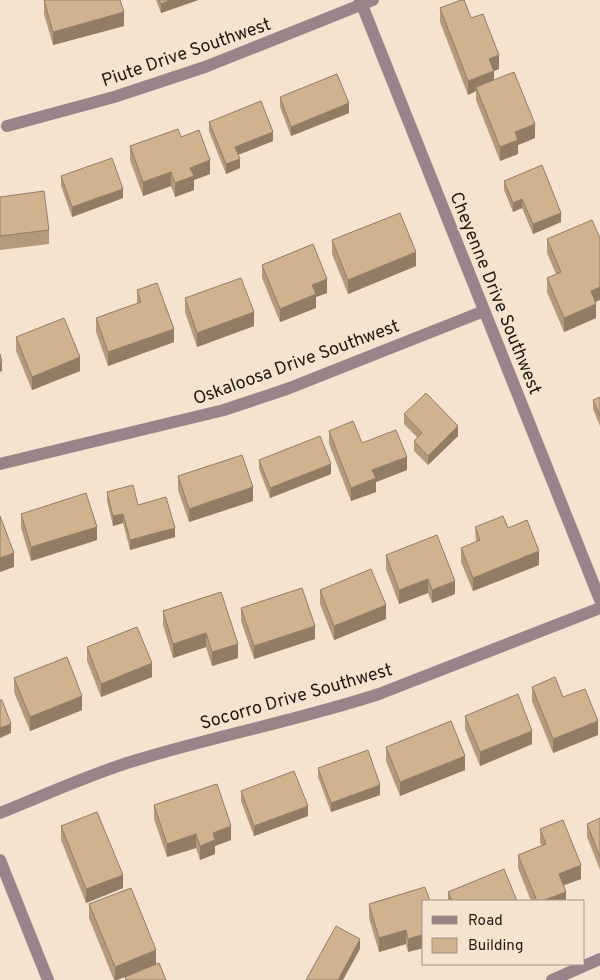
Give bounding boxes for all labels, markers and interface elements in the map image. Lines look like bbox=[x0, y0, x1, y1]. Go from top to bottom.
street label: Piute Drive Southwest bbox=[99, 14, 274, 93]
street label: Cheyenne Drive Southwest bbox=[443, 189, 546, 398]
street label: Oskaloosa Drive Southwest bbox=[190, 315, 403, 411]
street label: Socorro Drive Southwest bbox=[198, 659, 395, 736]
legend bbox=[422, 900, 585, 965]
text: Road bbox=[468, 912, 503, 931]
text: Building bbox=[468, 937, 523, 956]

